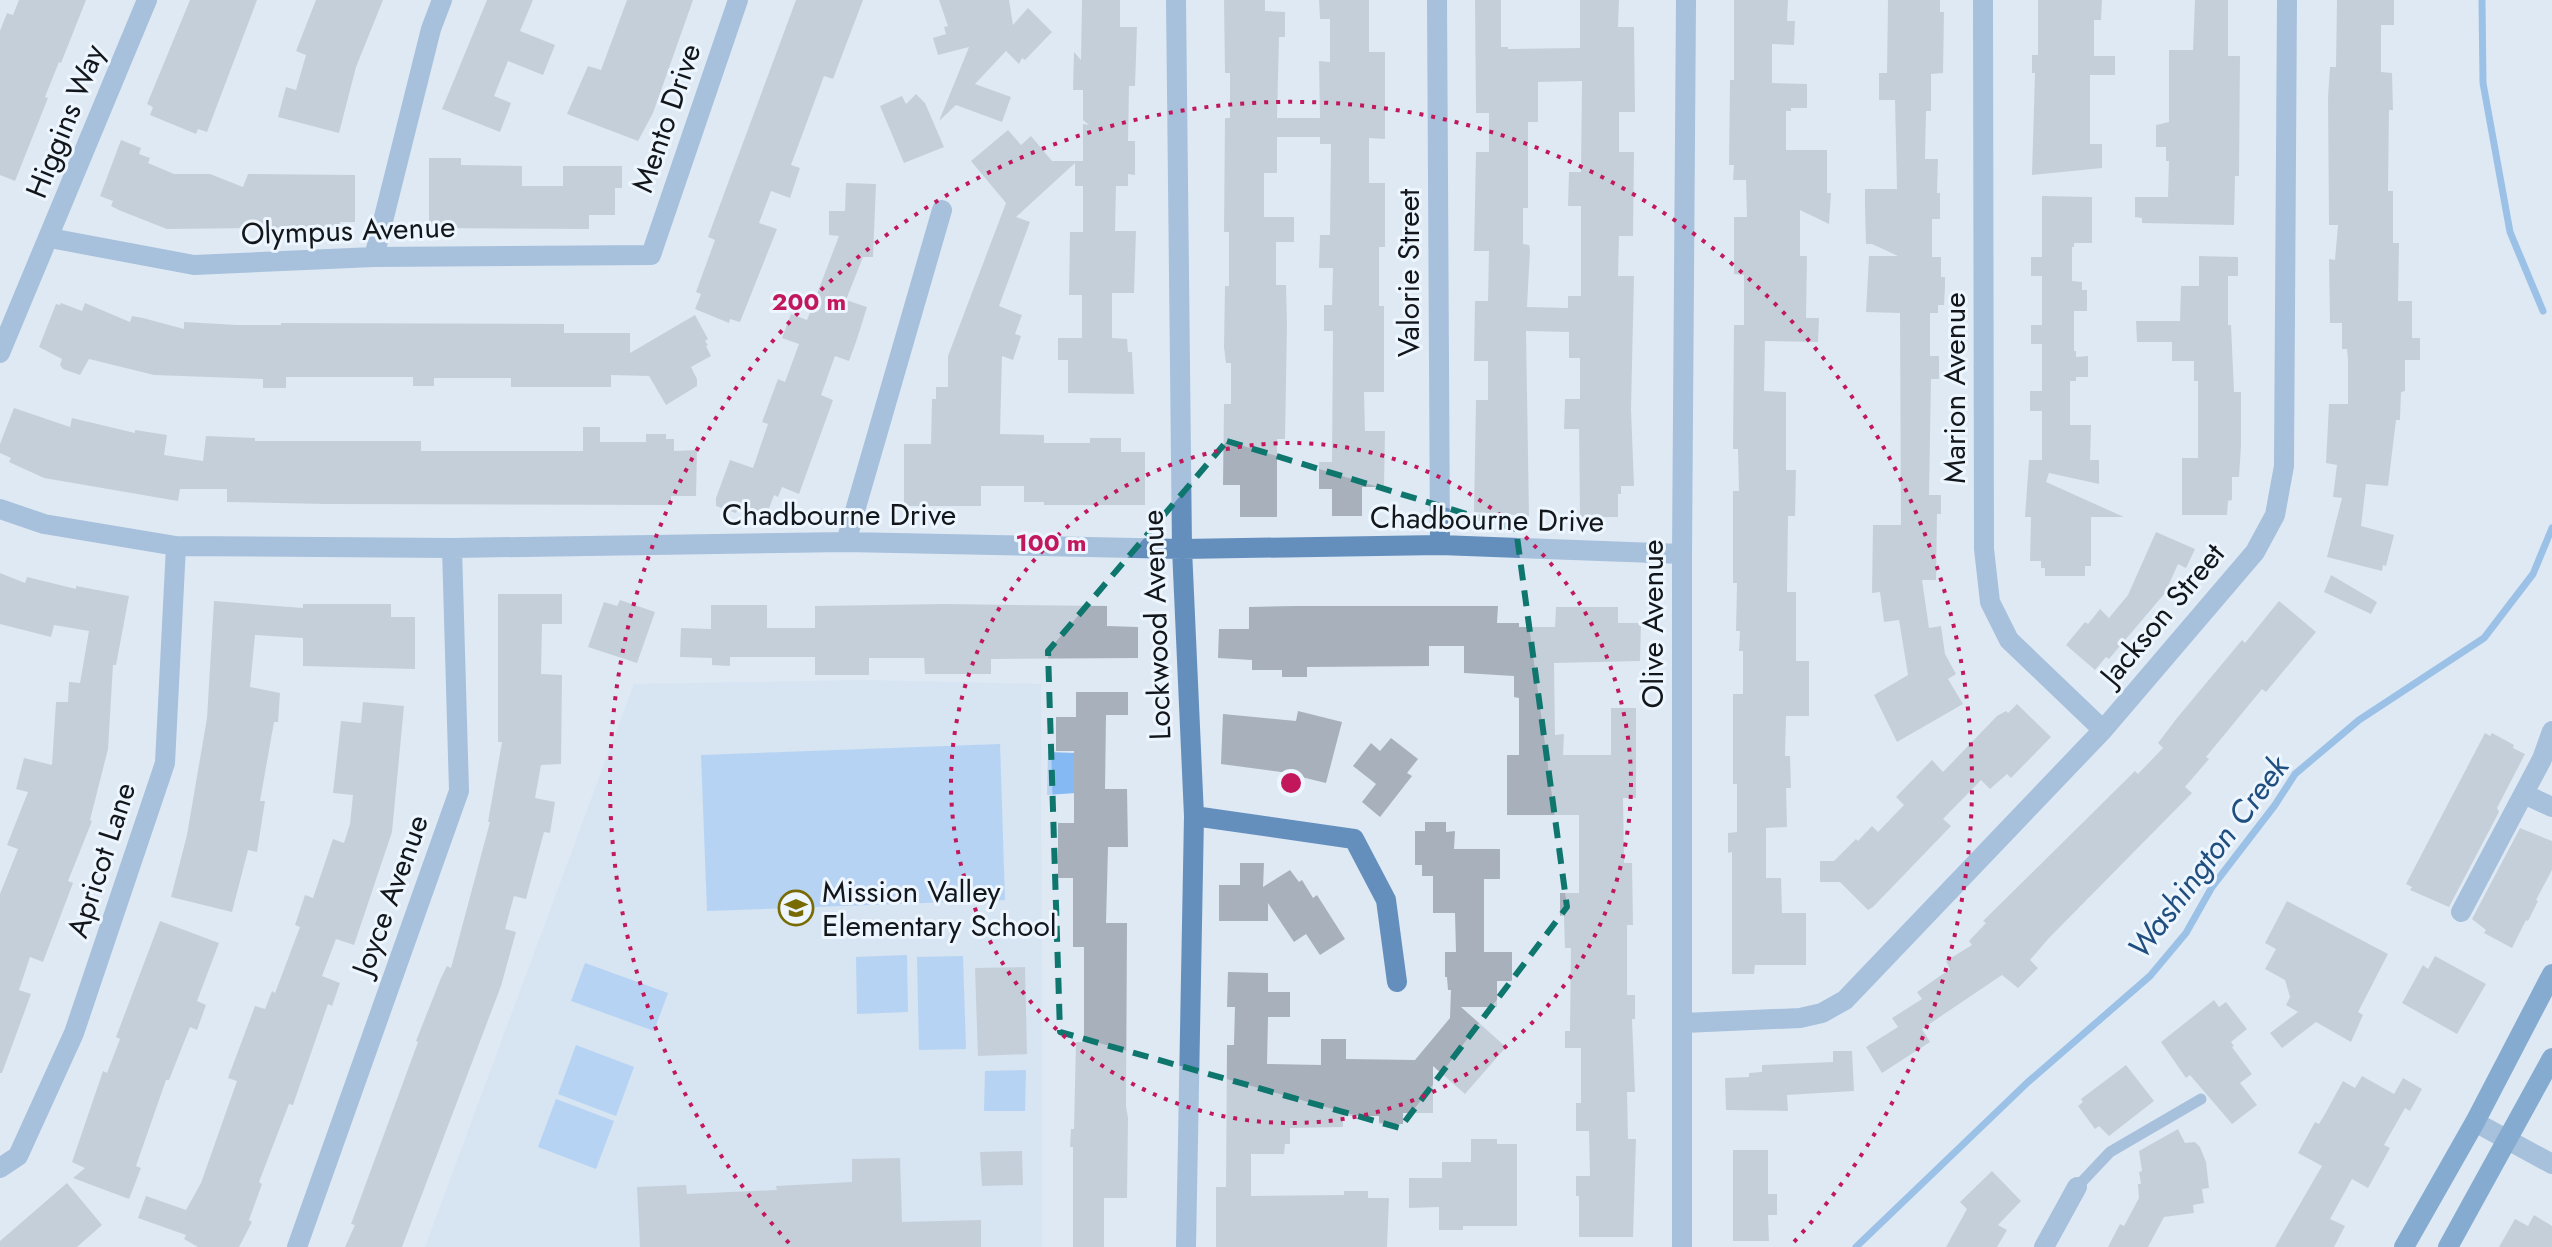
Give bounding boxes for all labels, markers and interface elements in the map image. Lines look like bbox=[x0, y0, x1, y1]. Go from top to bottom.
street label: Higgins Way bbox=[15, 37, 116, 204]
street label: Mento Drive bbox=[620, 38, 712, 198]
street label: Valorie Street bbox=[1387, 188, 1430, 357]
street label: Olympus Avenue bbox=[240, 205, 456, 255]
text: 200 m bbox=[772, 284, 846, 319]
street label: Marion Avenue bbox=[1933, 292, 1976, 484]
street label: Chadbourne Drive bbox=[722, 493, 956, 536]
street label: Chadbourne Drive bbox=[1370, 495, 1604, 543]
street label: Lockwood Avenue bbox=[1130, 509, 1182, 741]
text: 100 m bbox=[1016, 525, 1086, 560]
street label: Jackson Street bbox=[2087, 533, 2235, 698]
street label: Olive Avenue bbox=[1631, 539, 1674, 709]
water label: Washington Creek bbox=[2116, 745, 2300, 968]
centre of rings bbox=[1277, 769, 1305, 797]
street label: Apricot Lane bbox=[56, 777, 146, 943]
street label: Joyce Avenue bbox=[340, 809, 439, 985]
place label: Mission Valley Elementary School bbox=[822, 870, 1057, 947]
school or university icon: Mission Valley Elementary School bbox=[777, 889, 815, 927]

